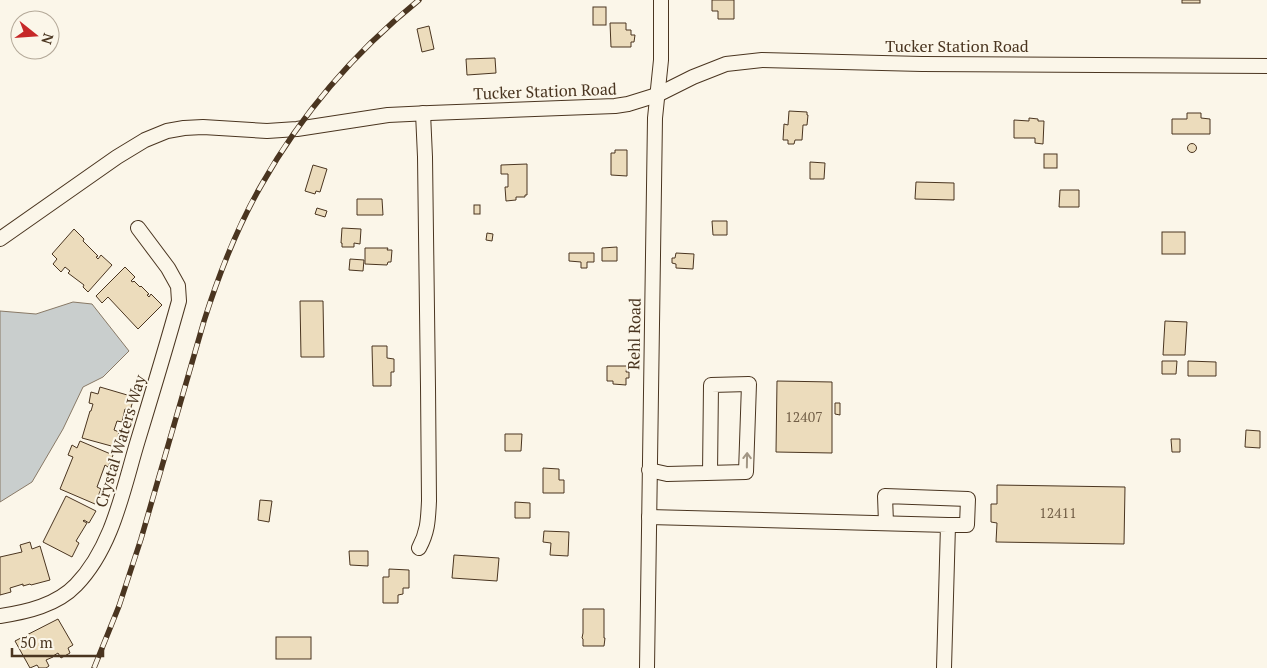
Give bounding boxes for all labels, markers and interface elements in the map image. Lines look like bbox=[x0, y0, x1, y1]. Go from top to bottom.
north arrow bbox=[10, 10, 60, 60]
text: N bbox=[37, 31, 59, 47]
street label: Tucker Station Road bbox=[885, 35, 1029, 57]
street label: Tucker Station Road bbox=[473, 77, 617, 104]
street label: Rehl Road bbox=[622, 298, 646, 370]
street label: Crystal Waters Way bbox=[89, 371, 151, 510]
house number: 12407 bbox=[785, 407, 823, 426]
one-way arrow bbox=[742, 452, 751, 468]
house number: 12411 bbox=[1039, 503, 1077, 522]
scale bar bbox=[12, 626, 104, 658]
text: 50 m bbox=[20, 632, 53, 652]

